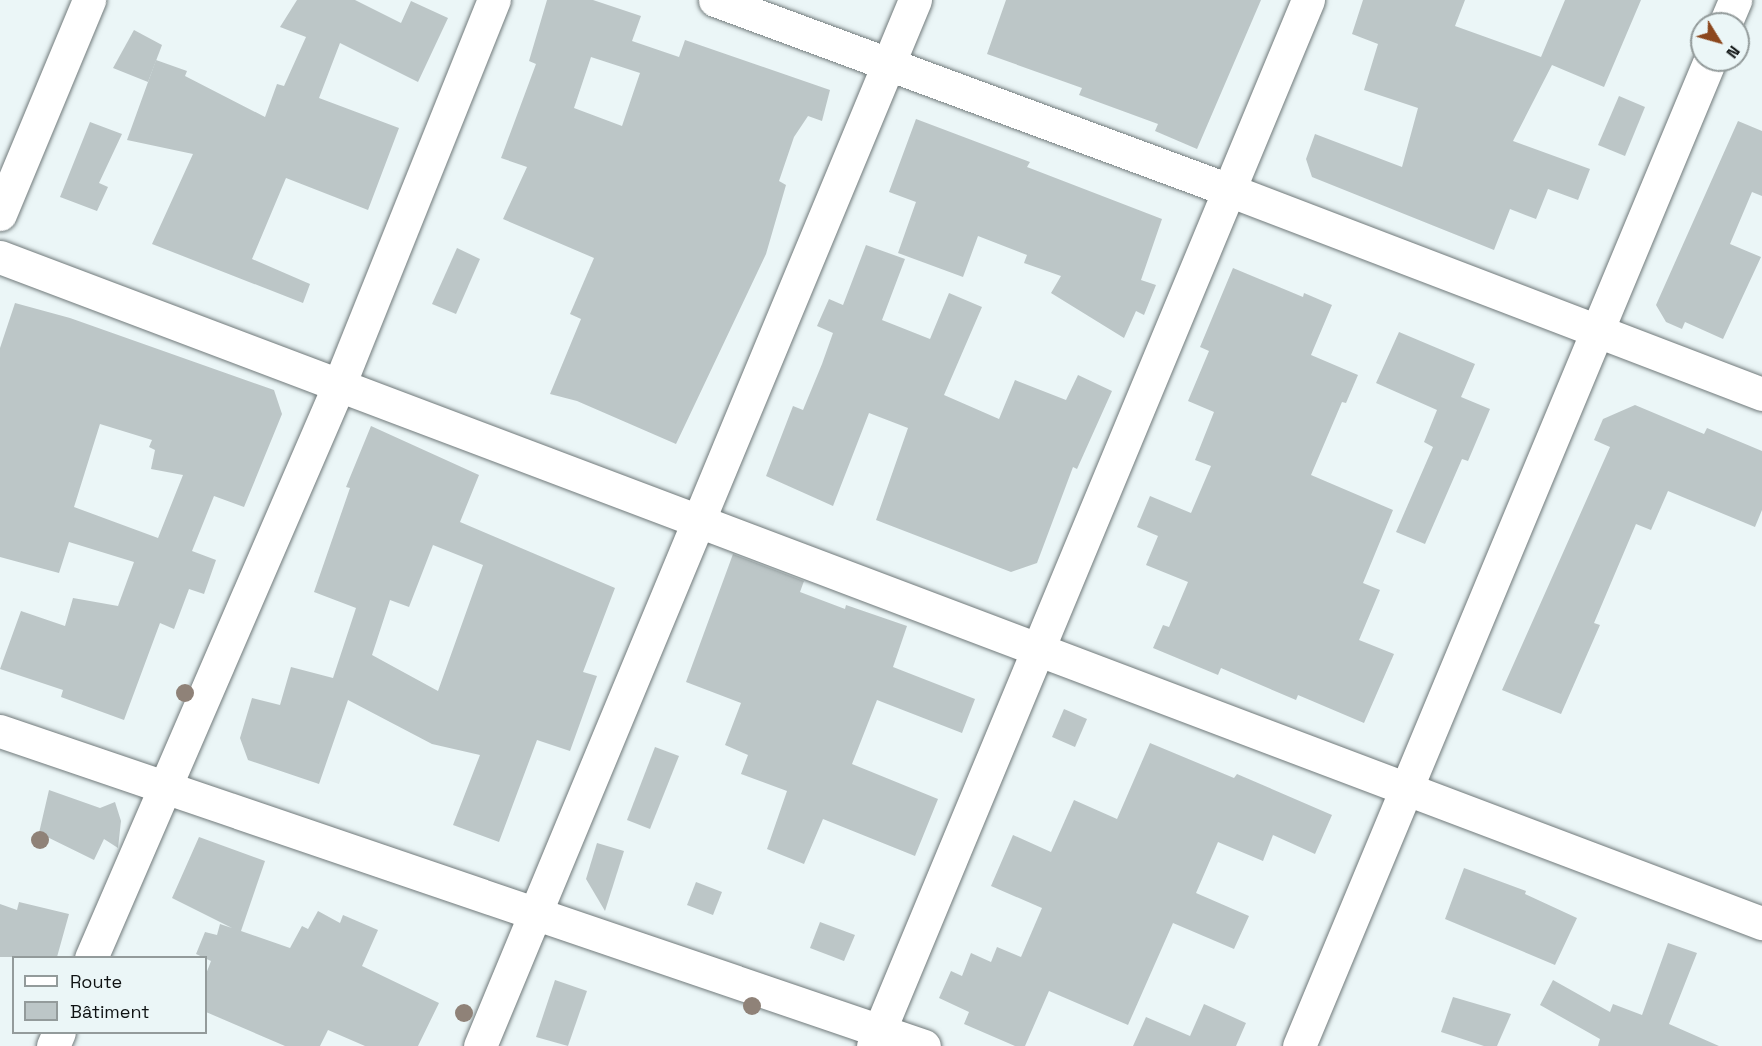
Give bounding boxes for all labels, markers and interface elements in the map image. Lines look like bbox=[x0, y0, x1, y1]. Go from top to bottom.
north arrow bbox=[1690, 12, 1750, 72]
text: N bbox=[1722, 41, 1745, 63]
legend bbox=[12, 956, 207, 1034]
text: Route bbox=[70, 970, 122, 993]
text: Bâtiment bbox=[70, 1000, 150, 1023]

